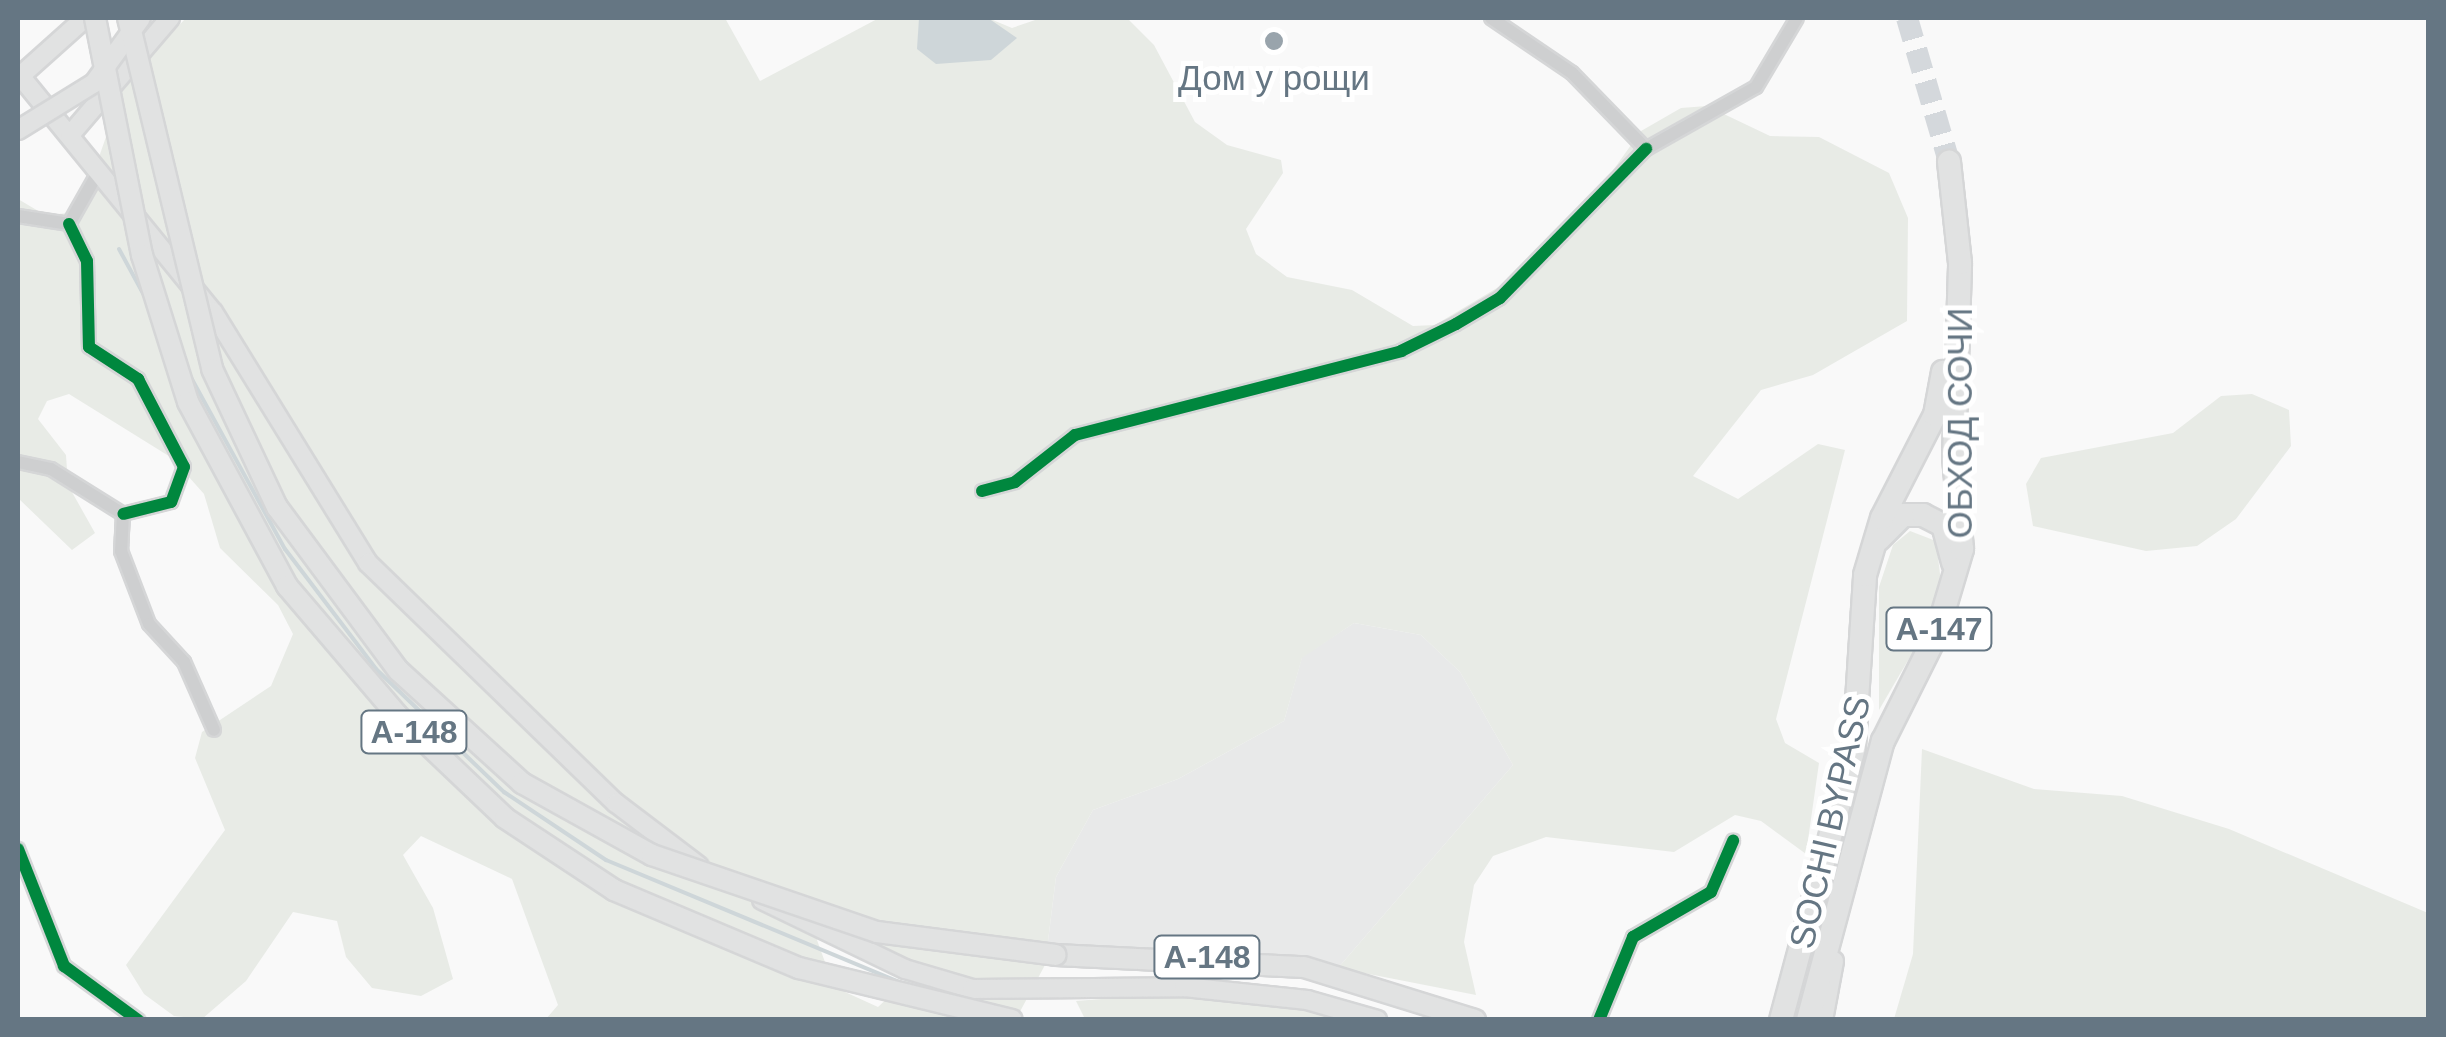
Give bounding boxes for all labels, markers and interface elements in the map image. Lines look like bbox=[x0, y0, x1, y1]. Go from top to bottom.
marker: Дом у рощи bbox=[1263, 30, 1285, 52]
place label: Дом у рощи bbox=[1178, 57, 1370, 99]
street label: ОБХОД СОЧИ bbox=[1939, 308, 1981, 538]
road number: А-147 bbox=[1884, 602, 1994, 656]
street label: SOCHI BYPASS bbox=[1781, 692, 1879, 952]
road number: А-148 bbox=[359, 705, 469, 759]
road number: А-148 bbox=[1152, 930, 1262, 984]

